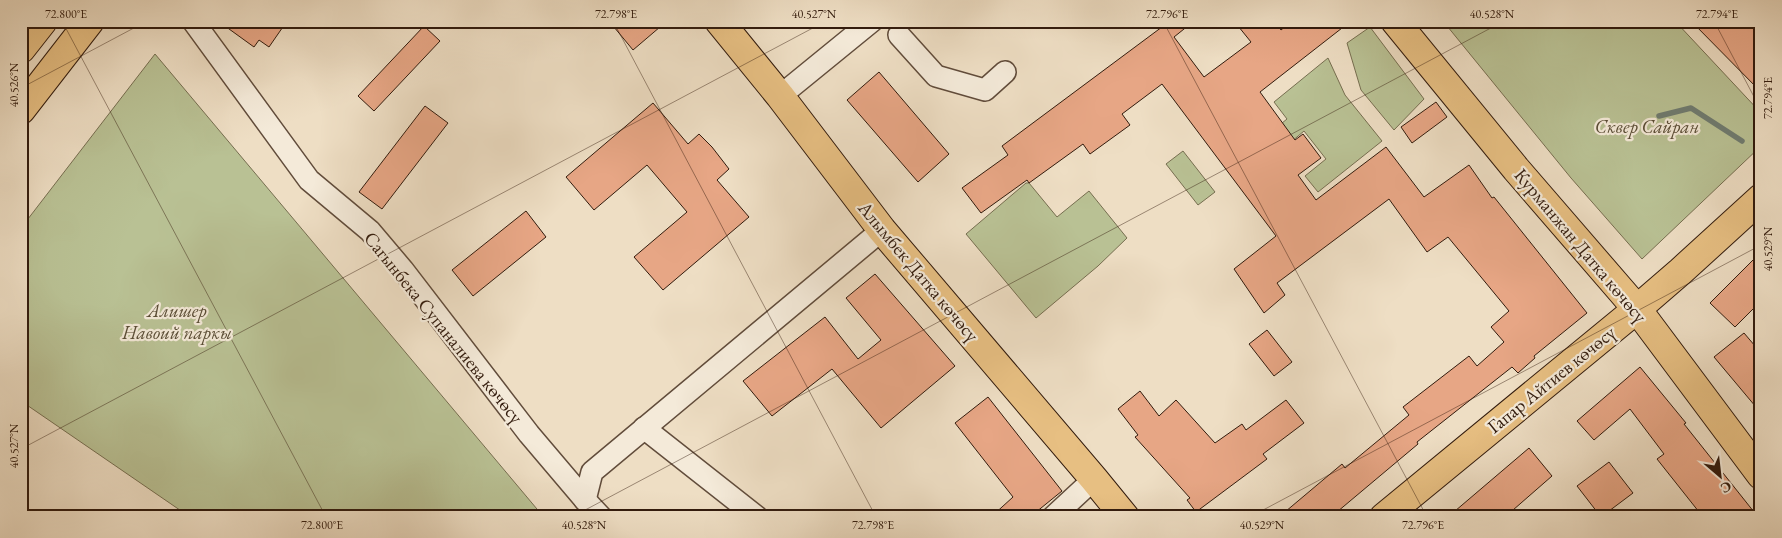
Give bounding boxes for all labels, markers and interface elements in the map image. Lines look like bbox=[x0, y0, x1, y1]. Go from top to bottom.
text: 72.800°E bbox=[45, 6, 87, 22]
text: 72.798°E bbox=[595, 6, 637, 22]
text: 40.527°N bbox=[792, 6, 837, 22]
text: 72.796°E bbox=[1146, 6, 1188, 22]
text: 40.528°N bbox=[1470, 6, 1515, 22]
text: 72.794°E bbox=[1696, 6, 1738, 22]
text: 40.526°N bbox=[6, 62, 22, 107]
text: 72.794°E bbox=[1760, 77, 1776, 119]
park label: Сквер Сайран bbox=[1595, 114, 1699, 139]
street label: Курманжан Датка көчөсү bbox=[1509, 163, 1653, 328]
street label: Алымбек Датка көчөсү bbox=[852, 195, 985, 347]
street label: Сагынбека Супаналиева көчөсү bbox=[358, 226, 529, 429]
text: 40.529°N bbox=[1760, 226, 1776, 271]
park label: Алишер Навоий паркы bbox=[121, 298, 232, 345]
street label: Гапар Айтиев көчөсү bbox=[1482, 320, 1621, 439]
text: 40.527°N bbox=[6, 423, 22, 468]
north arrow bbox=[1694, 450, 1744, 500]
text: С bbox=[1717, 477, 1735, 498]
text: 72.800°E bbox=[301, 517, 343, 533]
text: 40.528°N bbox=[562, 517, 607, 533]
text: 72.798°E bbox=[852, 517, 894, 533]
text: 40.529°N bbox=[1240, 517, 1285, 533]
text: 72.796°E bbox=[1402, 517, 1444, 533]

